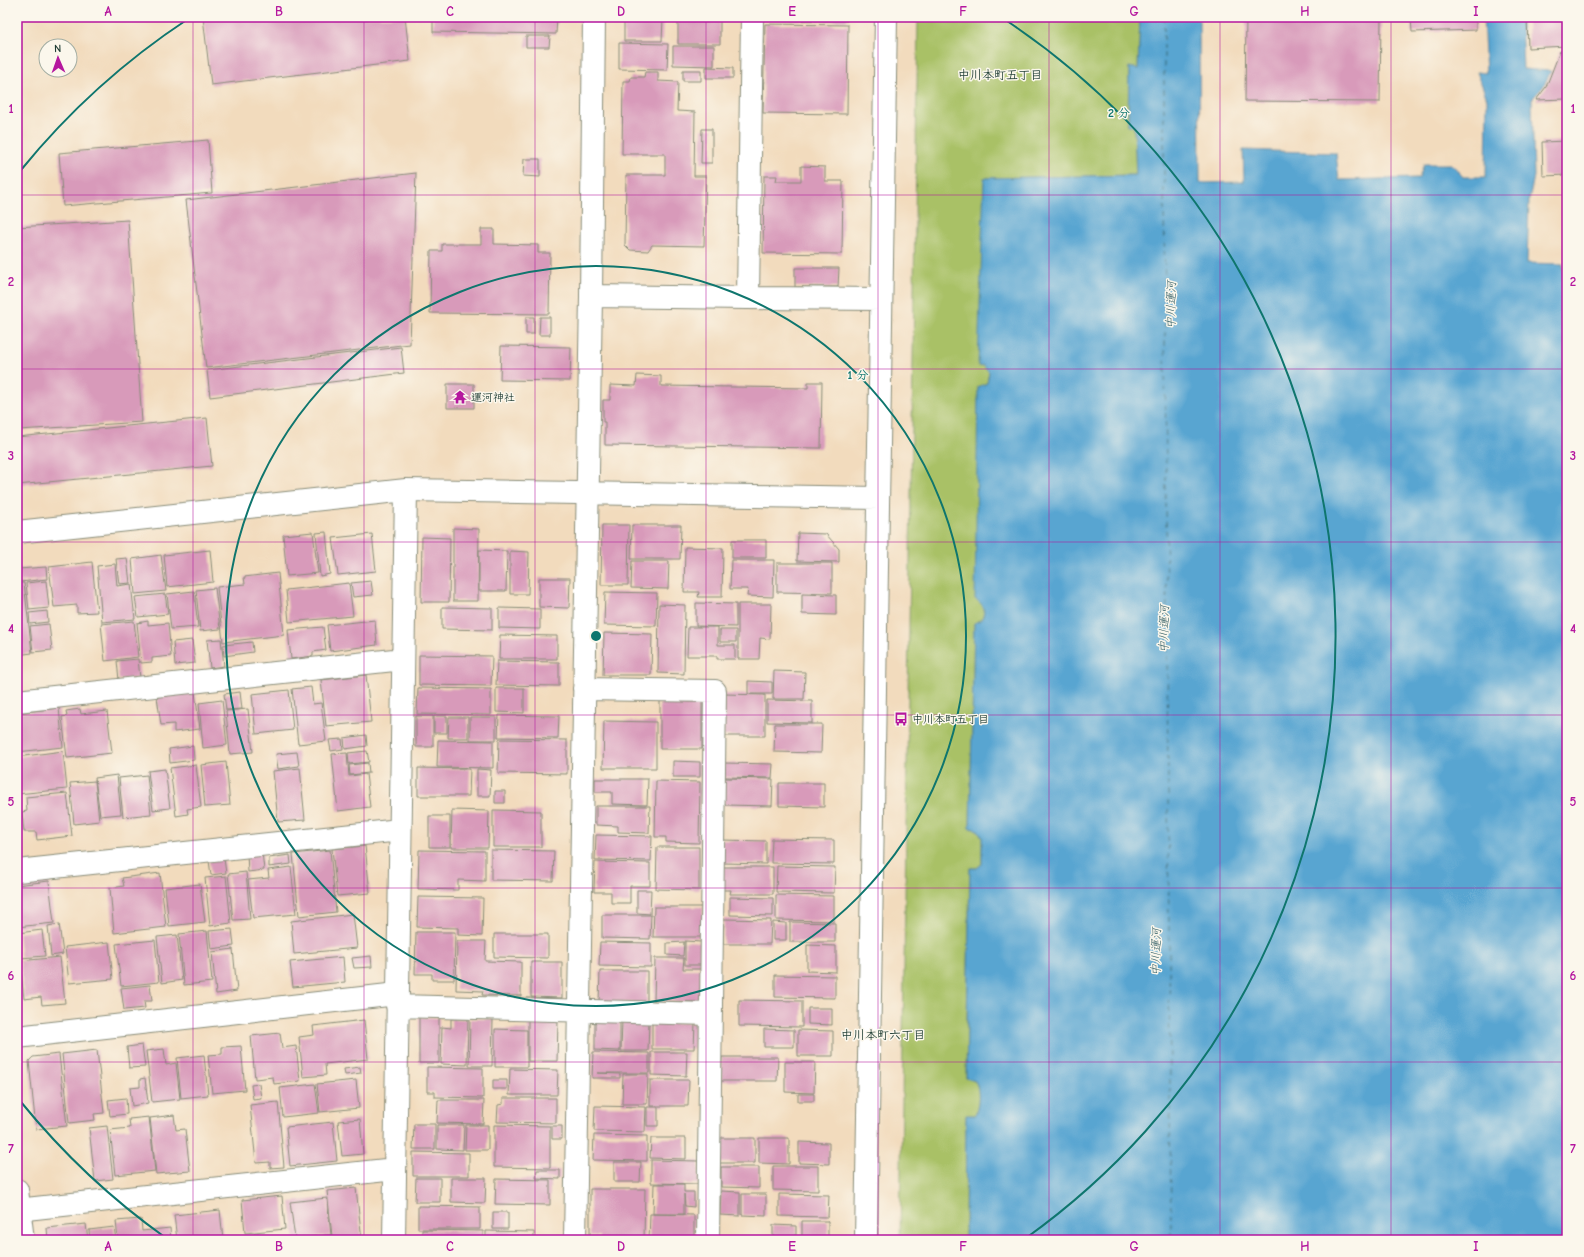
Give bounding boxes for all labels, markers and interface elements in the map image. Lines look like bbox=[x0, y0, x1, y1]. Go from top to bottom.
text: A bbox=[104, 4, 112, 19]
text: B bbox=[275, 4, 283, 19]
text: C bbox=[446, 4, 454, 19]
text: D bbox=[617, 4, 625, 19]
text: E bbox=[788, 4, 796, 19]
text: F bbox=[959, 4, 967, 19]
text: G bbox=[1129, 4, 1139, 19]
text: H bbox=[1300, 4, 1310, 19]
text: I bbox=[1473, 4, 1479, 19]
north arrow bbox=[38, 38, 78, 78]
text: N bbox=[54, 42, 61, 55]
district label: 中川本町五丁目 bbox=[958, 68, 1042, 82]
text: 1 bbox=[8, 101, 14, 116]
text: 1 bbox=[1570, 101, 1576, 116]
text: 2 分 bbox=[1108, 106, 1130, 120]
text: 2 bbox=[8, 274, 14, 289]
text: 2 bbox=[1570, 274, 1576, 289]
water label: 中川運河 bbox=[1164, 279, 1178, 329]
text: 1 分 bbox=[848, 368, 869, 382]
temple icon: 運河神社 bbox=[452, 389, 468, 405]
place label: 運河神社 bbox=[471, 391, 515, 404]
text: 3 bbox=[8, 448, 14, 463]
text: 3 bbox=[1570, 448, 1576, 463]
water label: 中川運河 bbox=[1157, 603, 1171, 653]
text: 4 bbox=[8, 621, 14, 636]
text: 4 bbox=[1570, 621, 1576, 636]
centre of rings bbox=[589, 629, 603, 643]
bus stop icon: 中川本町五丁目 bbox=[893, 711, 909, 727]
place label: 中川本町五丁目 bbox=[912, 713, 989, 726]
text: 5 bbox=[8, 794, 15, 809]
text: 5 bbox=[1570, 794, 1577, 809]
water label: 中川運河 bbox=[1149, 926, 1163, 976]
text: 6 bbox=[8, 968, 15, 983]
text: 6 bbox=[1570, 968, 1577, 983]
district label: 中川本町六丁目 bbox=[841, 1028, 925, 1042]
text: 7 bbox=[8, 1141, 14, 1156]
text: 7 bbox=[1570, 1141, 1576, 1156]
text: A bbox=[104, 1239, 112, 1254]
text: B bbox=[275, 1239, 283, 1254]
text: C bbox=[446, 1239, 454, 1254]
text: D bbox=[617, 1239, 625, 1254]
text: E bbox=[788, 1239, 796, 1254]
text: F bbox=[959, 1239, 967, 1254]
text: G bbox=[1129, 1239, 1139, 1254]
text: H bbox=[1300, 1239, 1310, 1254]
text: I bbox=[1473, 1239, 1479, 1254]

